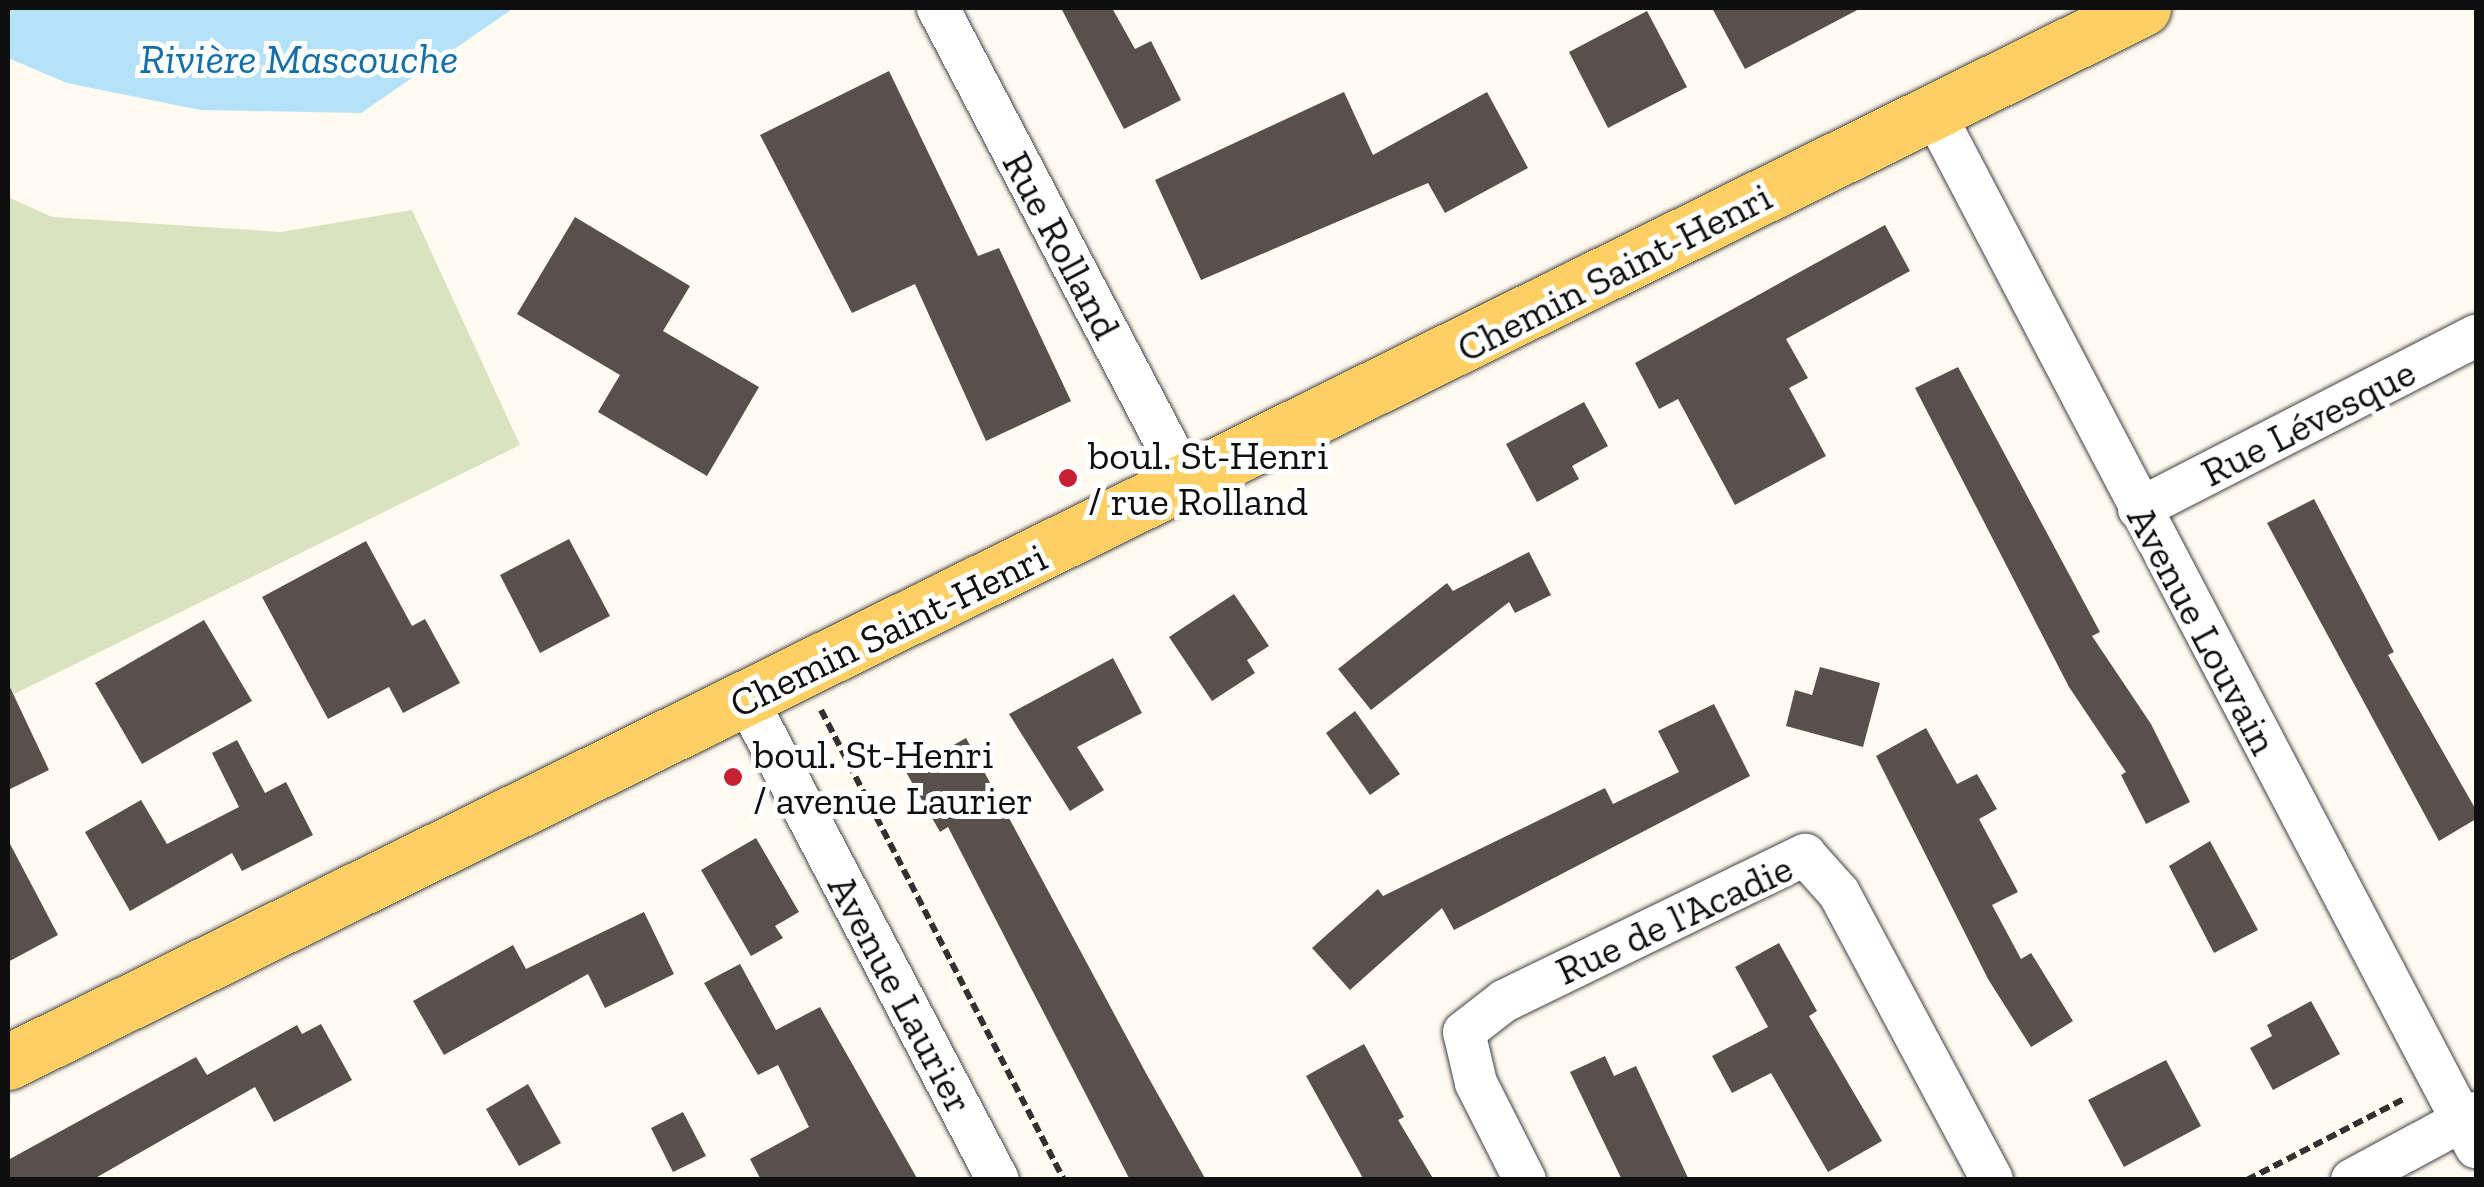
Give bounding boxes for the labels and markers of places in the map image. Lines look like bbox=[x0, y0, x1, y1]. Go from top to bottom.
place label: boul. St-Henri / rue Rolland bbox=[1088, 431, 1329, 525]
marker: boul. St-Henri / rue Rolland bbox=[1057, 467, 1079, 489]
place label: boul. St-Henri / avenue Laurier bbox=[753, 730, 1033, 824]
marker: boul. St-Henri / avenue Laurier bbox=[722, 766, 744, 788]

